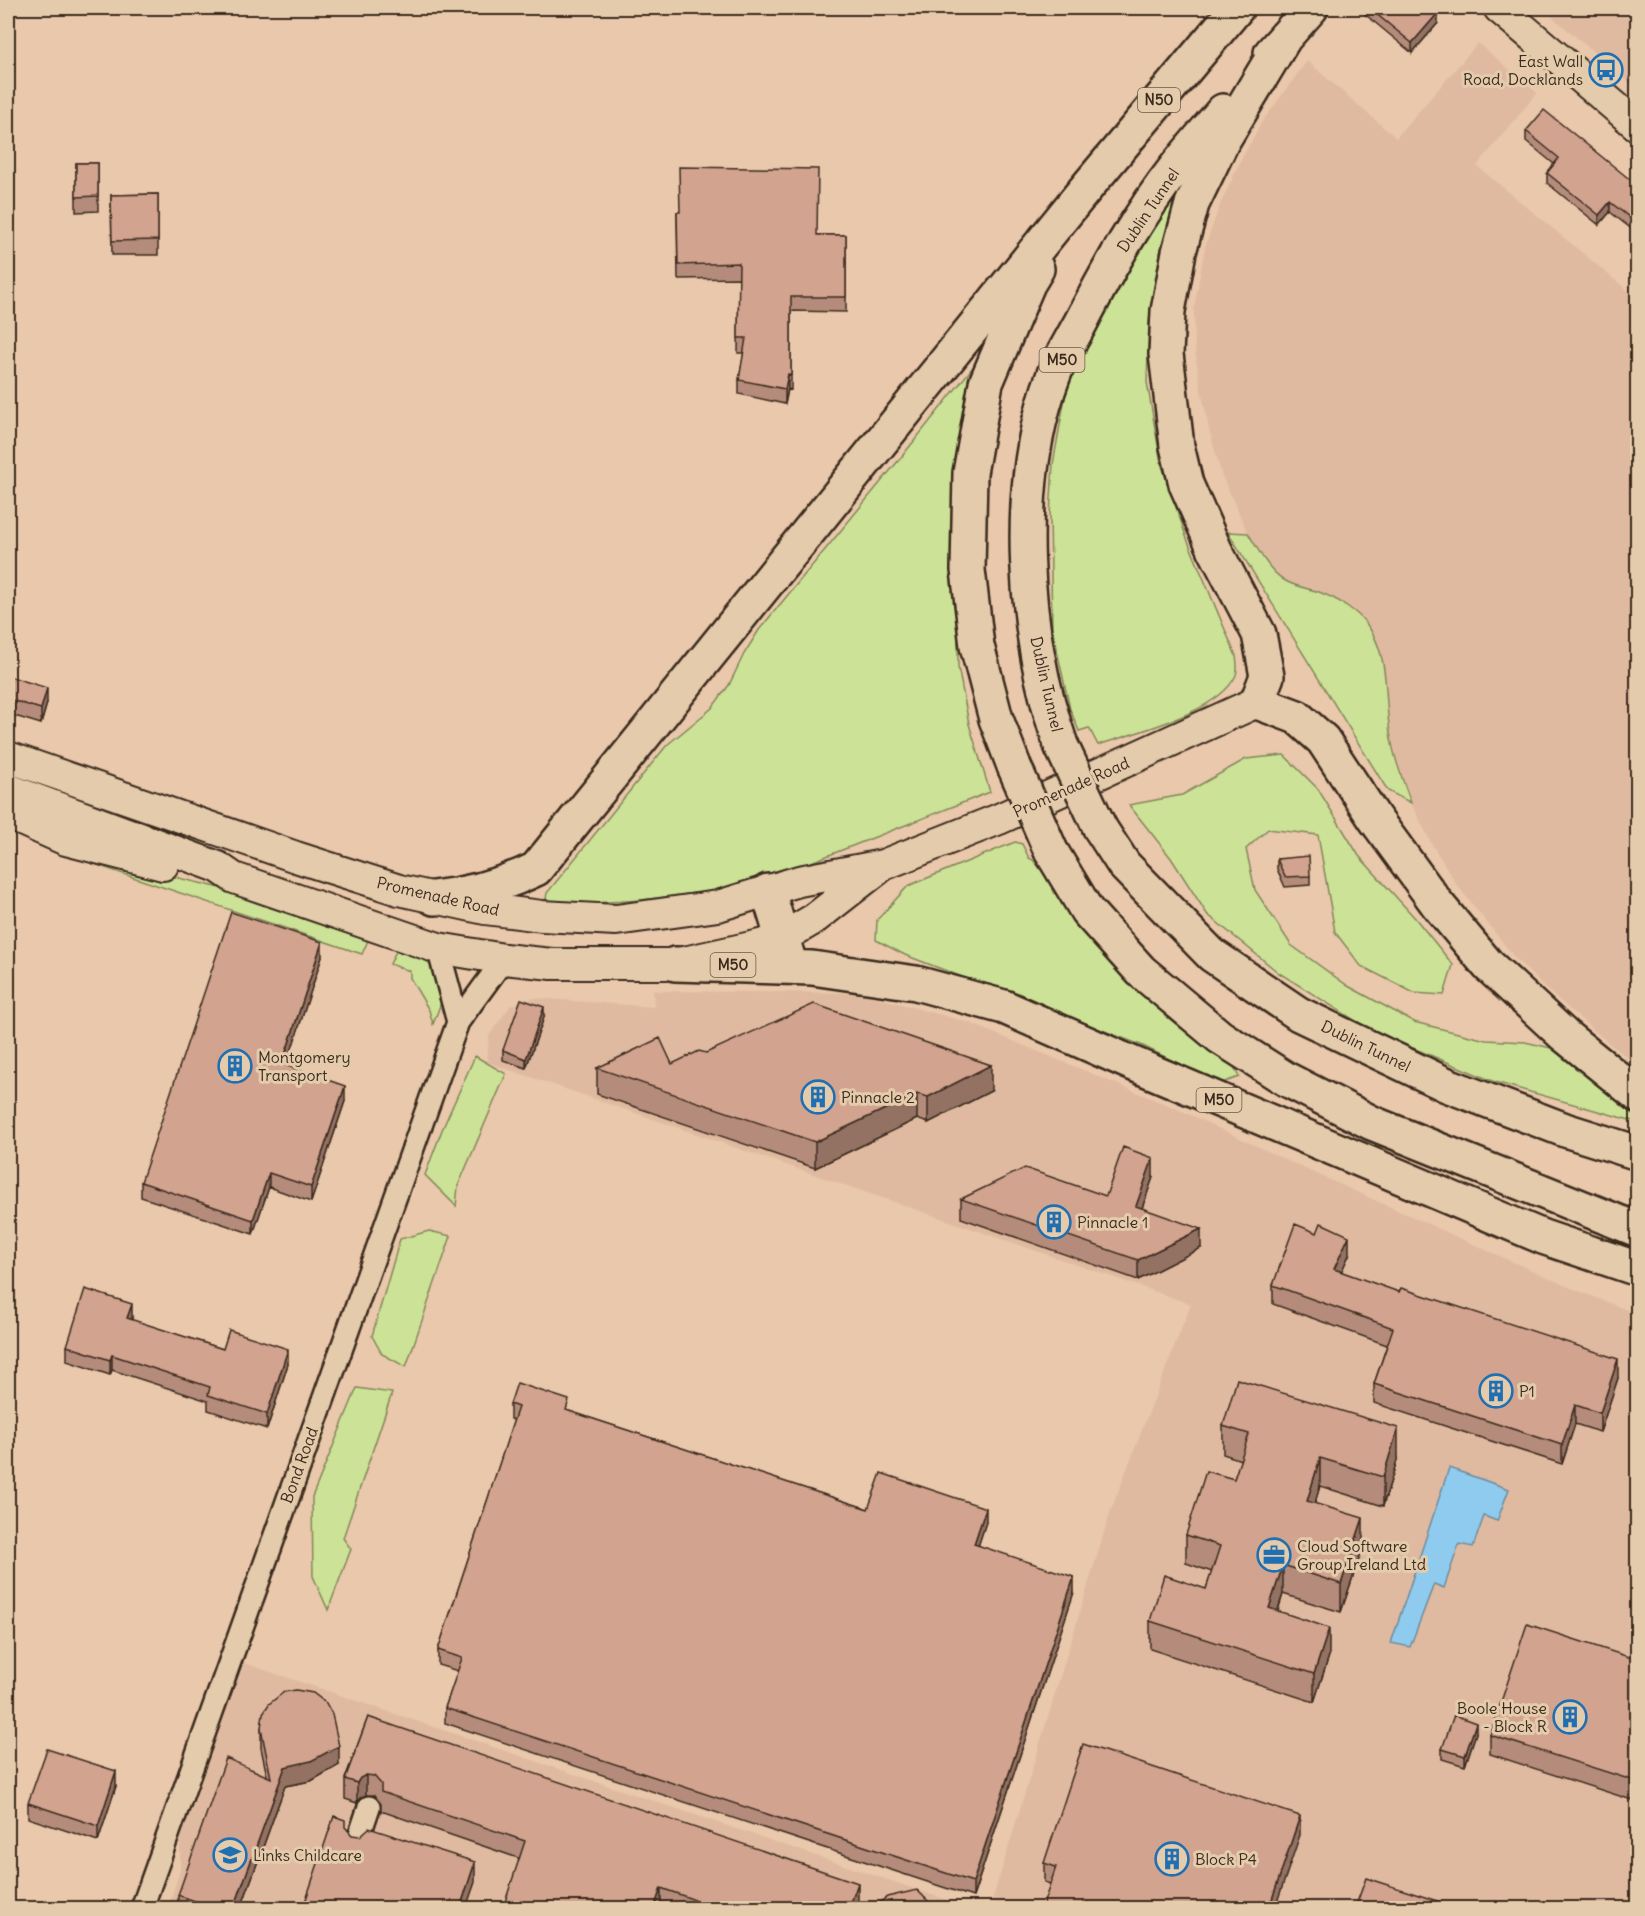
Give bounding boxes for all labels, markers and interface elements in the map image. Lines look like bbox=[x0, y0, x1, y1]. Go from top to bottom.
place label: East Wall Road, Docklands bbox=[1463, 51, 1583, 89]
bus stop icon: East Wall Road, Docklands bbox=[1588, 52, 1624, 88]
road number: N50 bbox=[1138, 88, 1180, 112]
street label: Dublin Tunnel bbox=[1113, 164, 1183, 256]
road number: M50 bbox=[1040, 348, 1084, 372]
street label: Dublin Tunnel bbox=[1026, 634, 1068, 734]
street label: Promenade Road bbox=[1010, 752, 1132, 822]
street label: Promenade Road bbox=[375, 872, 501, 920]
road number: M50 bbox=[710, 953, 756, 977]
street label: Dublin Tunnel bbox=[1318, 1016, 1414, 1076]
place label: Montgomery Transport bbox=[258, 1047, 351, 1085]
building icon: Montgomery Transport bbox=[217, 1048, 253, 1084]
building icon: Pinnacle 2 bbox=[800, 1079, 836, 1115]
place label: Pinnacle 2 bbox=[841, 1087, 915, 1107]
road number: M50 bbox=[1196, 1088, 1242, 1112]
building icon: Pinnacle 1 bbox=[1036, 1204, 1072, 1240]
place label: Pinnacle 1 bbox=[1077, 1212, 1148, 1232]
building icon: P1 bbox=[1478, 1373, 1514, 1409]
place label: P1 bbox=[1519, 1381, 1535, 1401]
street label: Bond Road bbox=[276, 1424, 322, 1506]
place label: Cloud Software Group Ireland Ltd bbox=[1297, 1536, 1426, 1574]
office icon: Cloud Software Group Ireland Ltd bbox=[1256, 1537, 1292, 1573]
place label: Boole House - Block R bbox=[1457, 1698, 1547, 1736]
building icon: Boole House - Block R bbox=[1552, 1699, 1588, 1735]
school or university icon: Links Childcare bbox=[212, 1837, 248, 1873]
building icon: Block P4 bbox=[1154, 1841, 1190, 1877]
place label: Links Childcare bbox=[253, 1845, 362, 1865]
place label: Block P4 bbox=[1195, 1849, 1257, 1869]

